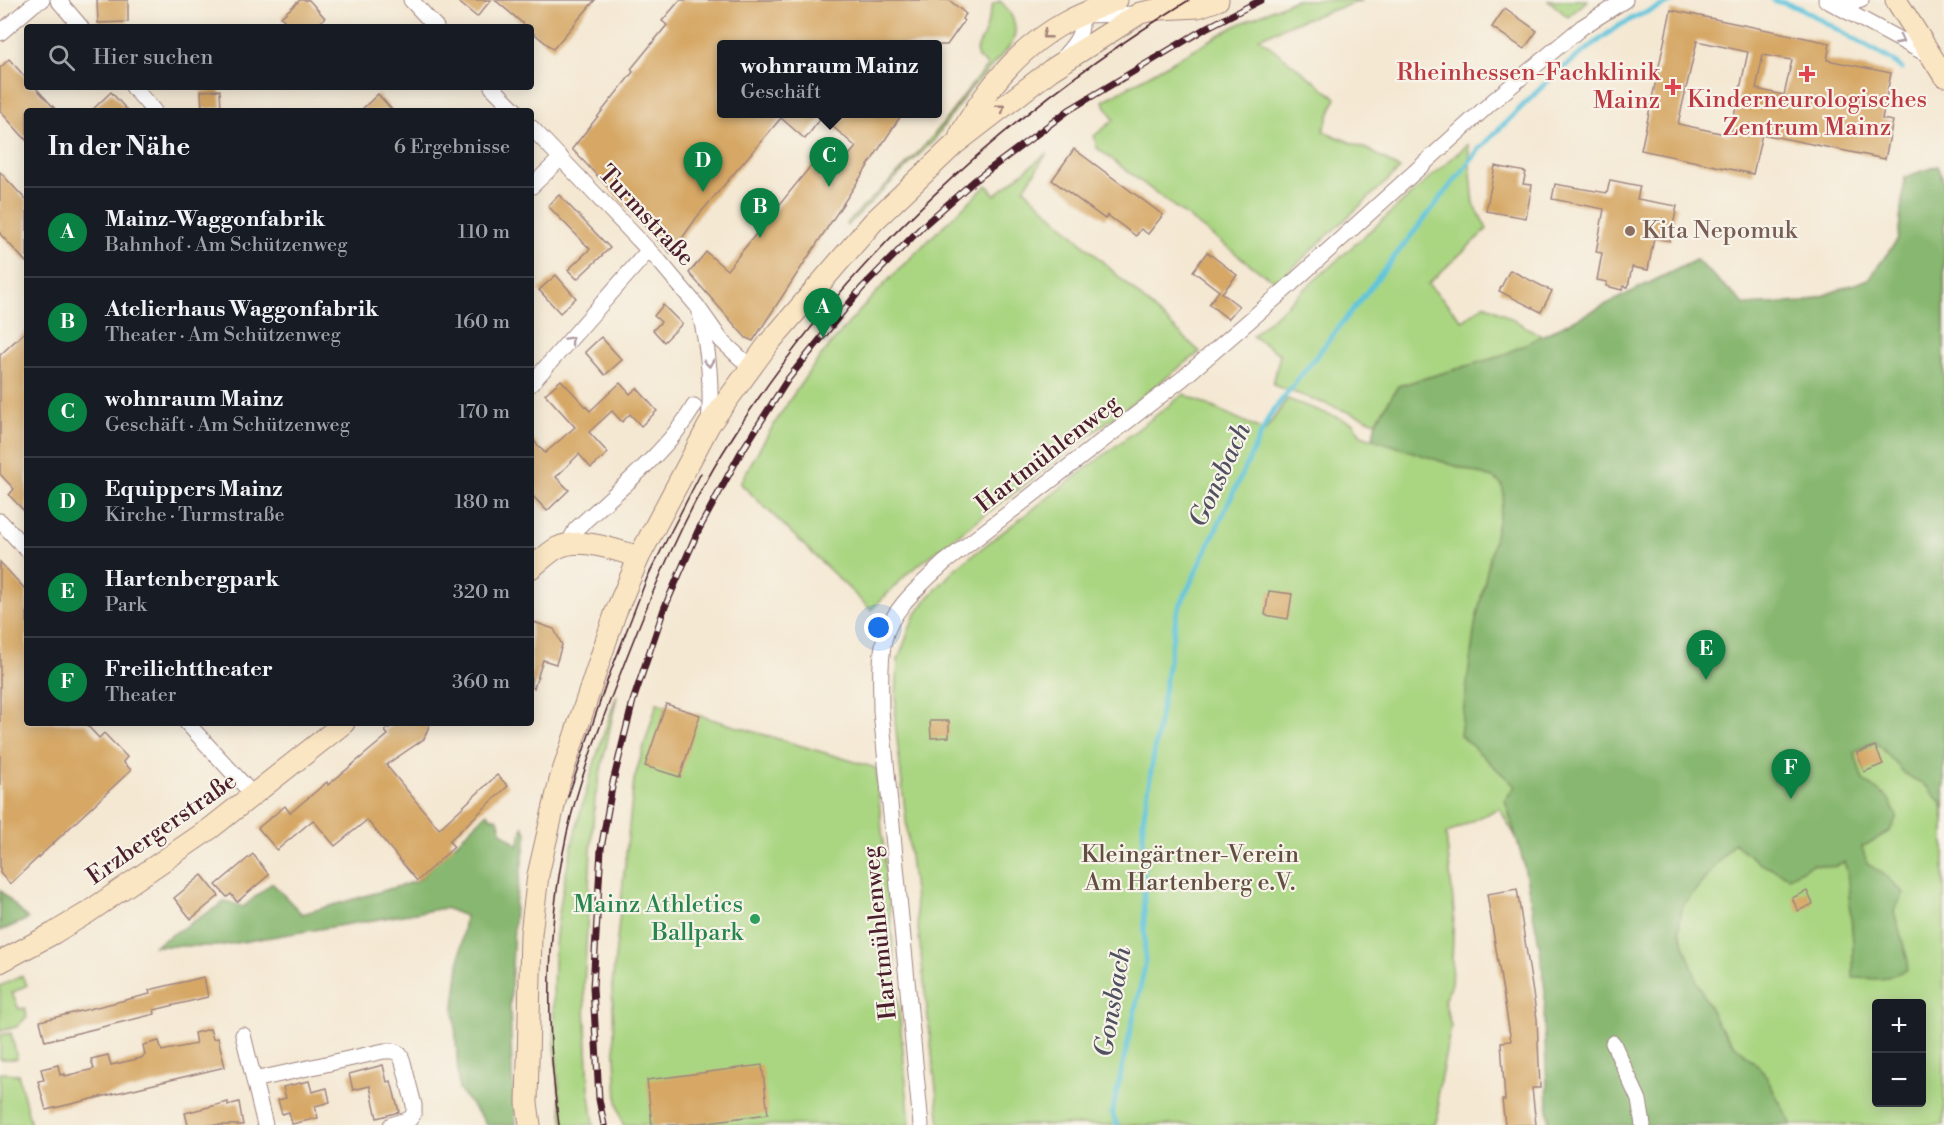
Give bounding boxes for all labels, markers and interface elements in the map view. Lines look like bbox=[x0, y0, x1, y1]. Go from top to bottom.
search box bbox=[24, 24, 534, 90]
one-way arrow bbox=[1042, 28, 1053, 39]
one-way arrow bbox=[1893, 33, 1904, 44]
popup bbox=[717, 40, 942, 118]
icon: search bbox=[45, 41, 78, 74]
text: Hier suchen bbox=[93, 44, 213, 71]
text: wohnraum Mainz bbox=[740, 53, 919, 80]
place label: Rheinhessen-Fachklinik Mainz bbox=[1396, 58, 1661, 116]
marker: Kinderneurologisches Zentrum Mainz bbox=[1798, 65, 1816, 83]
marker: Rheinhessen-Fachklinik Mainz bbox=[1664, 78, 1682, 96]
text: Geschäft bbox=[740, 80, 821, 105]
place label: Kinderneurologisches Zentrum Mainz bbox=[1687, 85, 1927, 143]
one-way arrow bbox=[995, 104, 1006, 115]
text: In der Nähe bbox=[48, 131, 190, 163]
text: 6 Ergebnisse bbox=[394, 135, 510, 160]
pin: C bbox=[810, 138, 848, 187]
pin: D bbox=[684, 142, 722, 192]
street label: Turmstraße bbox=[591, 159, 701, 273]
pin: B bbox=[740, 188, 780, 238]
text: Mainz-Waggonfabrik bbox=[105, 206, 325, 233]
place label: Kita Nepomuk bbox=[1642, 216, 1799, 246]
text: A bbox=[60, 220, 75, 245]
text: 110 m bbox=[458, 220, 510, 245]
marker: Kita Nepomuk bbox=[1623, 224, 1637, 238]
text: Bahnhof · Am Schützenweg bbox=[105, 233, 348, 258]
pin: A bbox=[804, 288, 842, 338]
text: Atelierhaus Waggonfabrik bbox=[105, 296, 379, 323]
text: B bbox=[60, 310, 75, 335]
text: 160 m bbox=[455, 310, 510, 335]
text: Theater · Am Schützenweg bbox=[105, 323, 341, 348]
one-way arrow bbox=[563, 336, 574, 347]
one-way arrow bbox=[702, 358, 715, 367]
text: wohnraum Mainz bbox=[105, 386, 283, 413]
street label: Hartmühlenweg bbox=[970, 388, 1126, 519]
text: C bbox=[60, 400, 75, 425]
text: 170 m bbox=[458, 400, 510, 425]
text: Geschäft · Am Schützenweg bbox=[105, 413, 350, 438]
water label: Gonsbach bbox=[1182, 417, 1258, 532]
text: Equippers Mainz bbox=[105, 476, 282, 503]
text: D bbox=[60, 490, 75, 515]
text: 180 m bbox=[455, 490, 510, 515]
text: Kirche · Turmstraße bbox=[105, 503, 284, 528]
text: Hartenbergpark bbox=[105, 566, 279, 593]
text: E bbox=[61, 580, 74, 605]
text: 320 m bbox=[453, 580, 510, 605]
text: Park bbox=[105, 593, 147, 618]
your location bbox=[864, 613, 893, 642]
pin: E bbox=[1686, 630, 1726, 680]
text: Freilichttheater bbox=[105, 656, 273, 683]
text: F bbox=[60, 670, 75, 695]
text: 360 m bbox=[452, 670, 510, 695]
text: Theater bbox=[105, 683, 177, 708]
pin: F bbox=[1772, 750, 1810, 799]
street label: Erzbergerstraße bbox=[81, 766, 243, 892]
park label: Kleingärtner-Verein Am Hartenberg e.V. bbox=[1081, 840, 1299, 898]
street label: Hartmühlenweg bbox=[856, 844, 904, 1021]
place label: Mainz Athletics Ballpark bbox=[573, 890, 744, 948]
marker: Mainz Athletics Ballpark bbox=[748, 912, 762, 926]
water label: Gonsbach bbox=[1088, 944, 1139, 1060]
map controls bbox=[1872, 999, 1926, 1107]
button: + bbox=[1872, 999, 1926, 1053]
button: − bbox=[1872, 1053, 1926, 1107]

